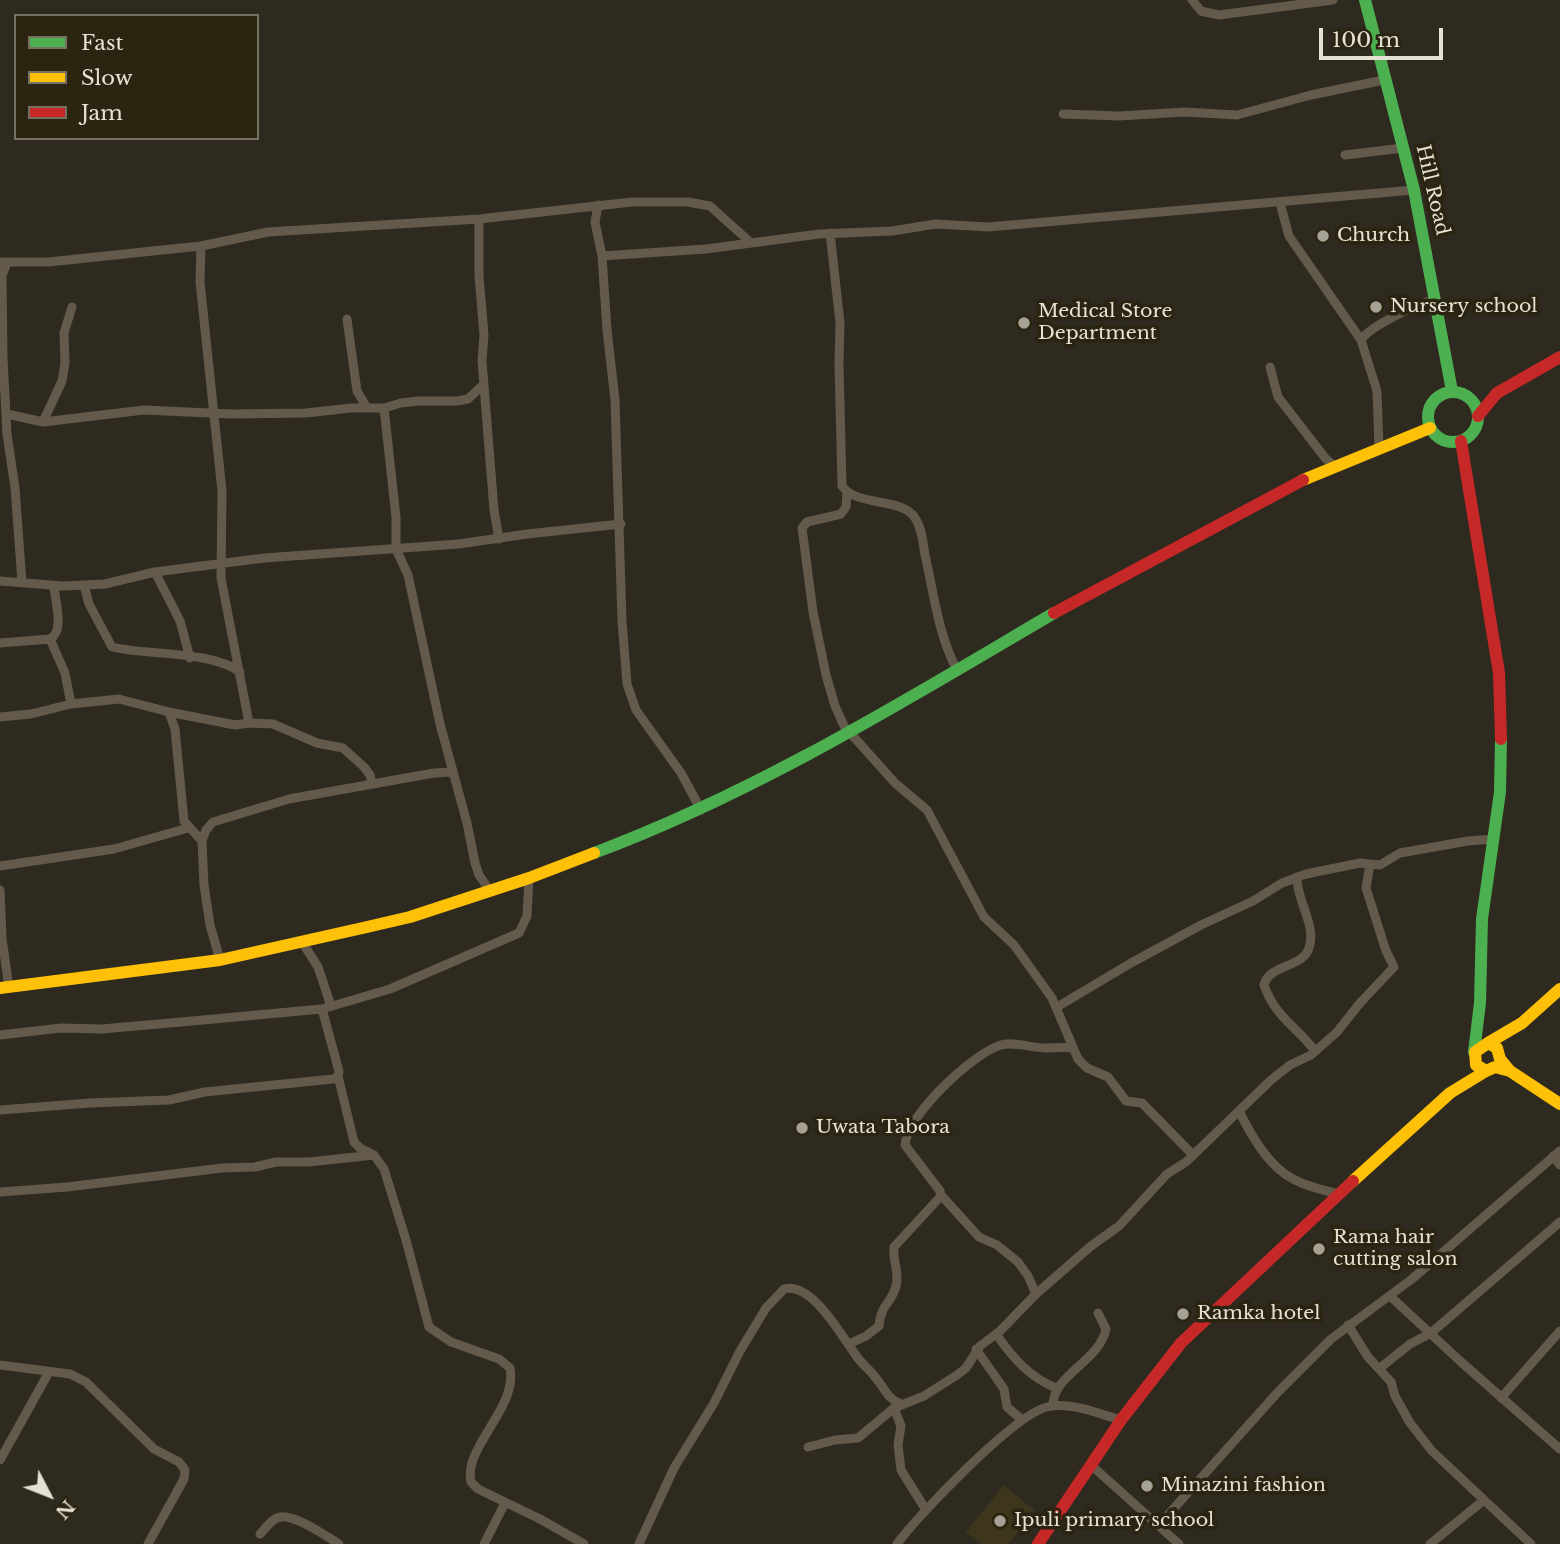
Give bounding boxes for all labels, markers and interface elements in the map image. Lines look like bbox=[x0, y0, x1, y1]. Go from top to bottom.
legend bbox=[14, 14, 259, 140]
scale bar bbox=[1322, 14, 1446, 58]
text: 100 m bbox=[1332, 27, 1400, 53]
text: Fast bbox=[81, 30, 123, 56]
text: Slow bbox=[81, 65, 133, 91]
text: Jam bbox=[81, 100, 123, 126]
street label: Hill Road bbox=[1410, 142, 1454, 238]
place label: Church bbox=[1337, 225, 1410, 247]
marker: Church bbox=[1315, 228, 1331, 244]
place label: Nursery school bbox=[1390, 296, 1538, 318]
marker: Nursery school bbox=[1368, 299, 1384, 315]
place label: Medical Store Department bbox=[1038, 301, 1172, 345]
marker: Medical Store Department bbox=[1016, 315, 1032, 331]
place label: Uwata Tabora bbox=[816, 1117, 950, 1139]
marker: Uwata Tabora bbox=[794, 1120, 810, 1136]
place label: Rama hair cutting salon bbox=[1333, 1227, 1458, 1271]
marker: Rama hair cutting salon bbox=[1311, 1241, 1327, 1257]
place label: Ramka hotel bbox=[1197, 1303, 1320, 1325]
marker: Ramka hotel bbox=[1175, 1306, 1191, 1322]
north arrow bbox=[14, 1460, 84, 1530]
place label: Minazini fashion bbox=[1161, 1475, 1326, 1497]
marker: Minazini fashion bbox=[1139, 1478, 1155, 1494]
text: N bbox=[50, 1495, 80, 1524]
place label: Ipuli primary school bbox=[1014, 1510, 1214, 1532]
marker: Ipuli primary school bbox=[992, 1513, 1008, 1529]

